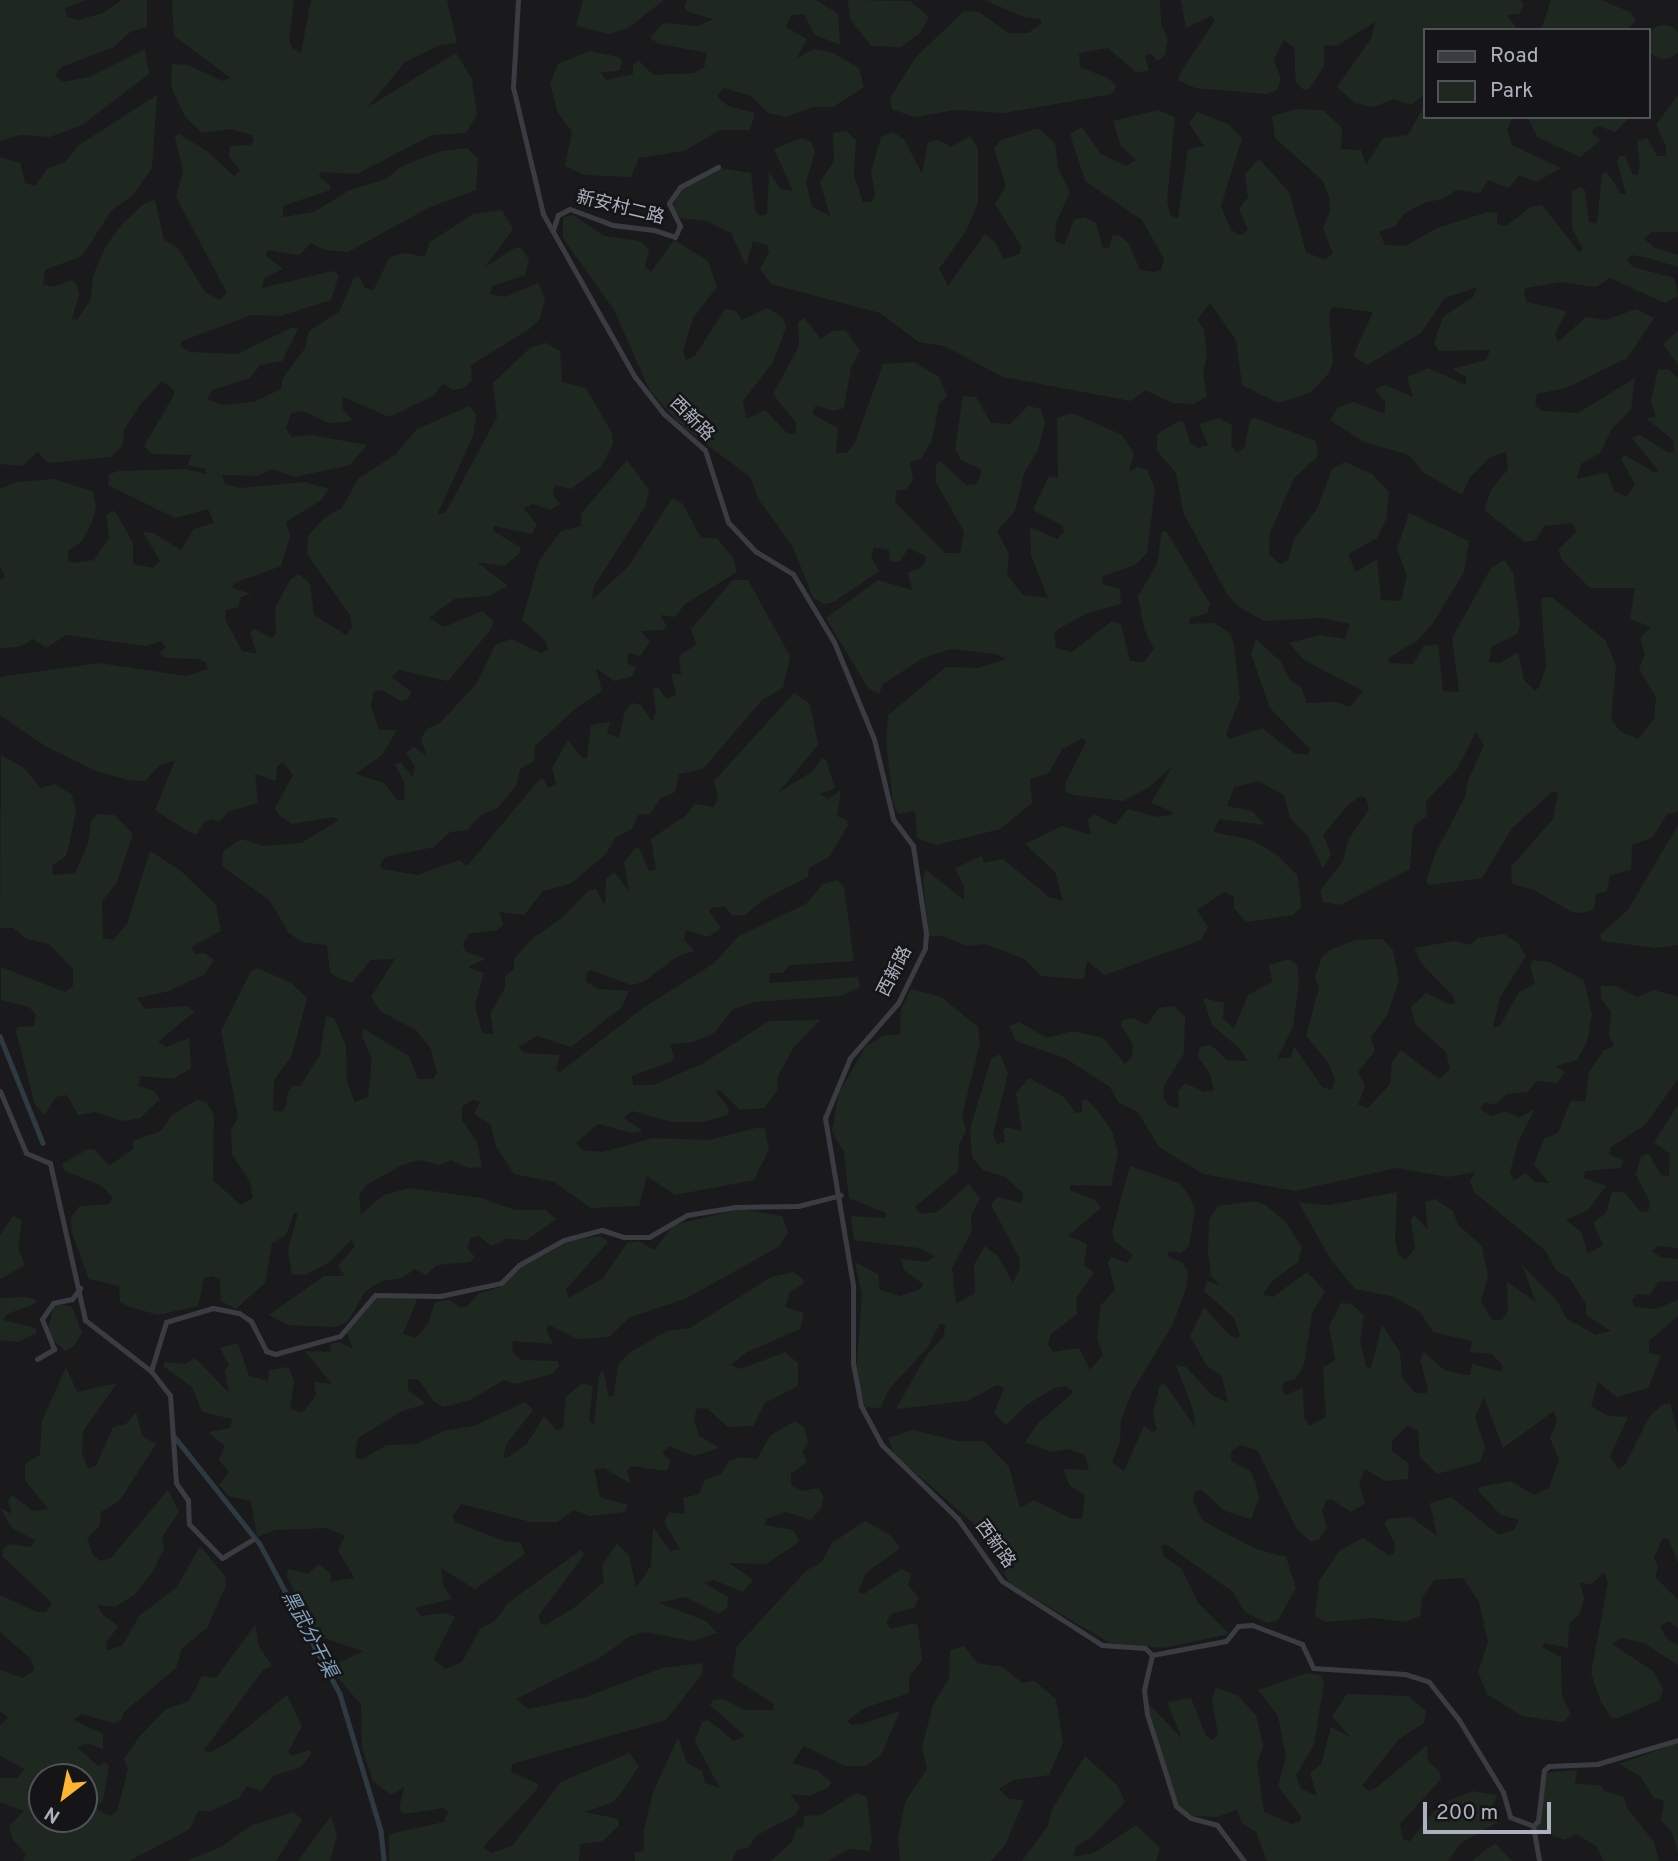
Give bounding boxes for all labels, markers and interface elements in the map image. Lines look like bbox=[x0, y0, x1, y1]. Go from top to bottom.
legend bbox=[1422, 28, 1650, 119]
text: Road bbox=[1490, 43, 1539, 70]
text: Park bbox=[1490, 78, 1533, 105]
street label: 新安村二路 bbox=[574, 188, 666, 230]
street label: 西新路 bbox=[664, 393, 718, 447]
street label: 西新路 bbox=[874, 943, 918, 1001]
street label: 西新路 bbox=[969, 1517, 1019, 1573]
water label: 黑武分干渠 bbox=[276, 1588, 340, 1682]
north arrow bbox=[28, 1763, 98, 1833]
scale bar bbox=[1426, 1787, 1554, 1831]
text: N bbox=[41, 1800, 65, 1828]
text: 200 m bbox=[1436, 1800, 1498, 1827]

